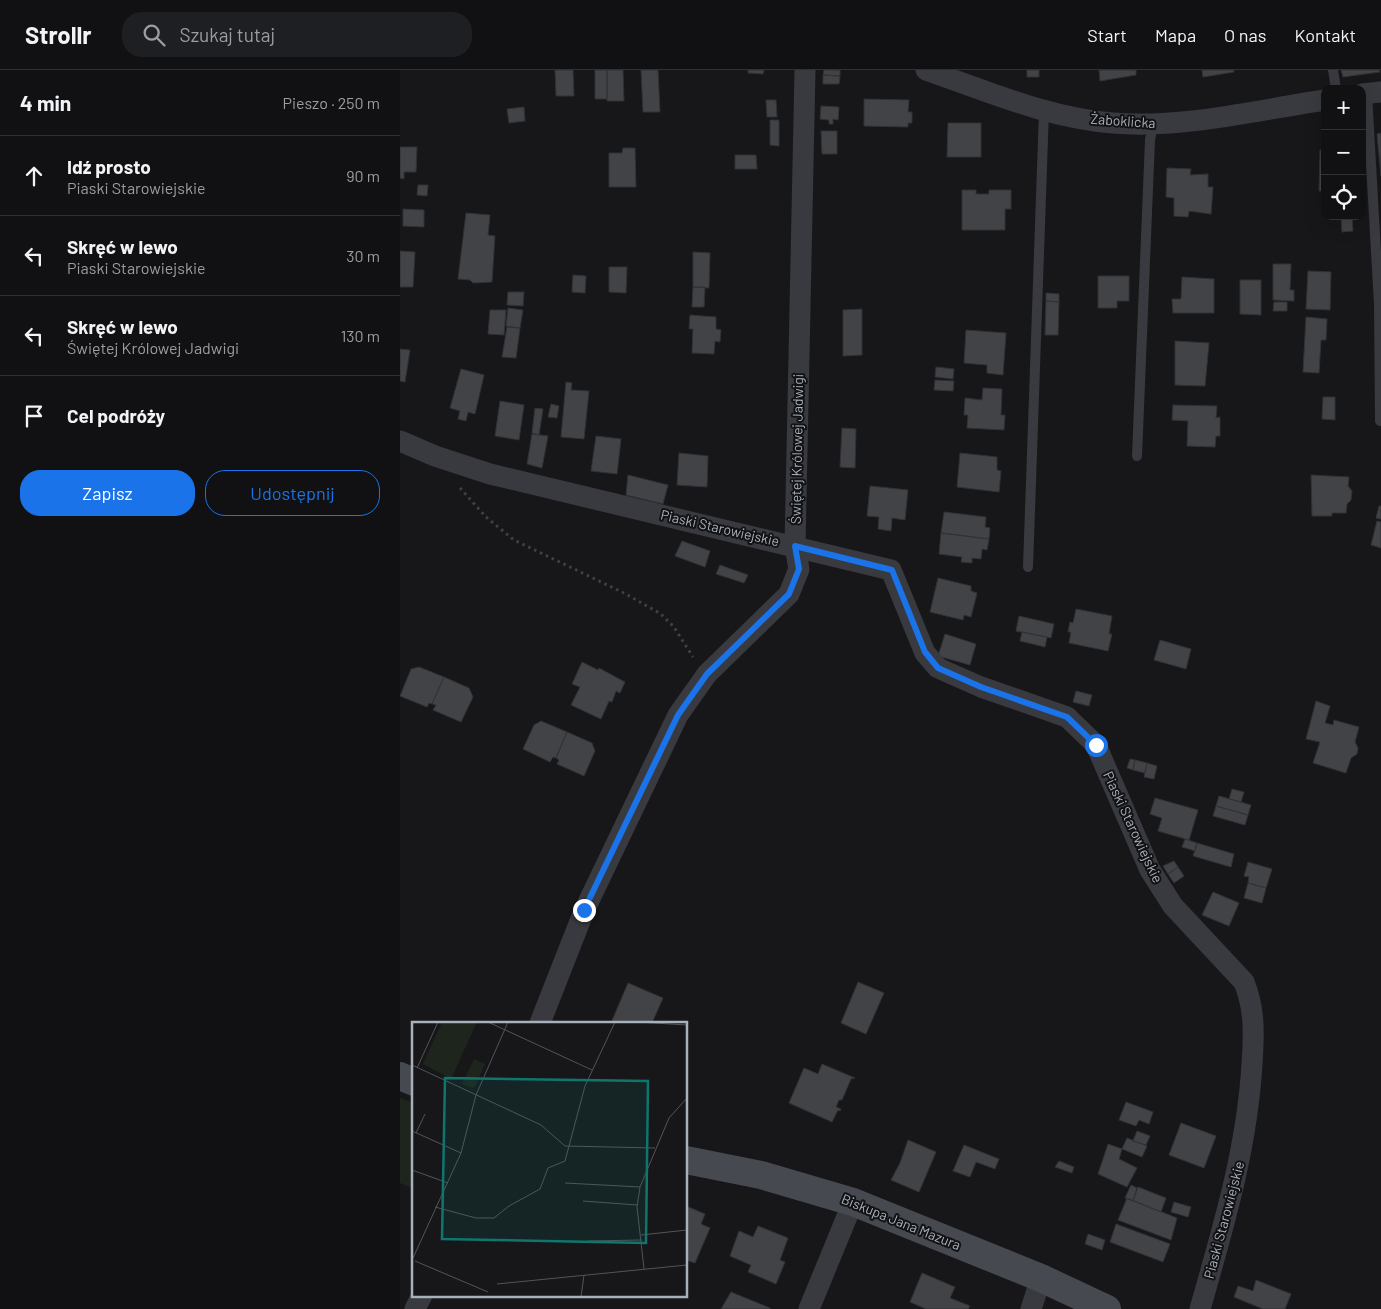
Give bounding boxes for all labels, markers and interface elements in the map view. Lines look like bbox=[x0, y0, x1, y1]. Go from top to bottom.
search box bbox=[122, 12, 472, 57]
text: Strollr bbox=[25, 20, 92, 49]
icon: search bbox=[140, 21, 168, 49]
text: Szukaj tutaj bbox=[180, 23, 275, 46]
text: Start bbox=[1087, 24, 1127, 46]
text: Mapa bbox=[1155, 24, 1196, 46]
text: O nas bbox=[1224, 24, 1266, 46]
text: Kontakt bbox=[1294, 24, 1356, 46]
map controls bbox=[1321, 85, 1366, 220]
button: + bbox=[1321, 85, 1366, 130]
text: 4 min bbox=[20, 90, 71, 115]
text: Pieszo · 250 m bbox=[282, 93, 380, 112]
street label: Żaboklicka bbox=[1090, 110, 1156, 131]
button: − bbox=[1321, 130, 1366, 175]
text: Idź prosto bbox=[67, 155, 151, 178]
icon: ahead bbox=[20, 162, 48, 190]
text: 90 m bbox=[346, 166, 380, 185]
button: locate bbox=[1321, 175, 1366, 220]
text: Piaski Starowiejskie bbox=[67, 178, 206, 197]
text: Skręć w lewo bbox=[67, 235, 178, 258]
icon: left bbox=[20, 242, 48, 270]
text: 30 m bbox=[346, 246, 380, 265]
text: Piaski Starowiejskie bbox=[67, 258, 206, 277]
text: Skręć w lewo bbox=[67, 315, 178, 338]
icon: left bbox=[20, 322, 48, 350]
text: 130 m bbox=[341, 326, 380, 345]
text: Świętej Królowej Jadwigi bbox=[67, 338, 239, 357]
street label: Świętej Królowej Jadwigi bbox=[787, 374, 806, 524]
icon: arrive bbox=[20, 402, 48, 430]
text: Cel podróży bbox=[67, 404, 165, 427]
button: Zapisz bbox=[20, 470, 195, 516]
button: Udostępnij bbox=[205, 470, 380, 516]
street label: Piaski Starowiejskie bbox=[659, 506, 781, 549]
route start bbox=[1085, 734, 1108, 757]
street label: Piaski Starowiejskie bbox=[1100, 768, 1167, 885]
route end bbox=[573, 899, 596, 922]
inset map bbox=[412, 1022, 688, 1296]
street label: Piaski Starowiejskie bbox=[1200, 1159, 1247, 1281]
street label: Biskupa Jana Mazura bbox=[839, 1190, 963, 1253]

